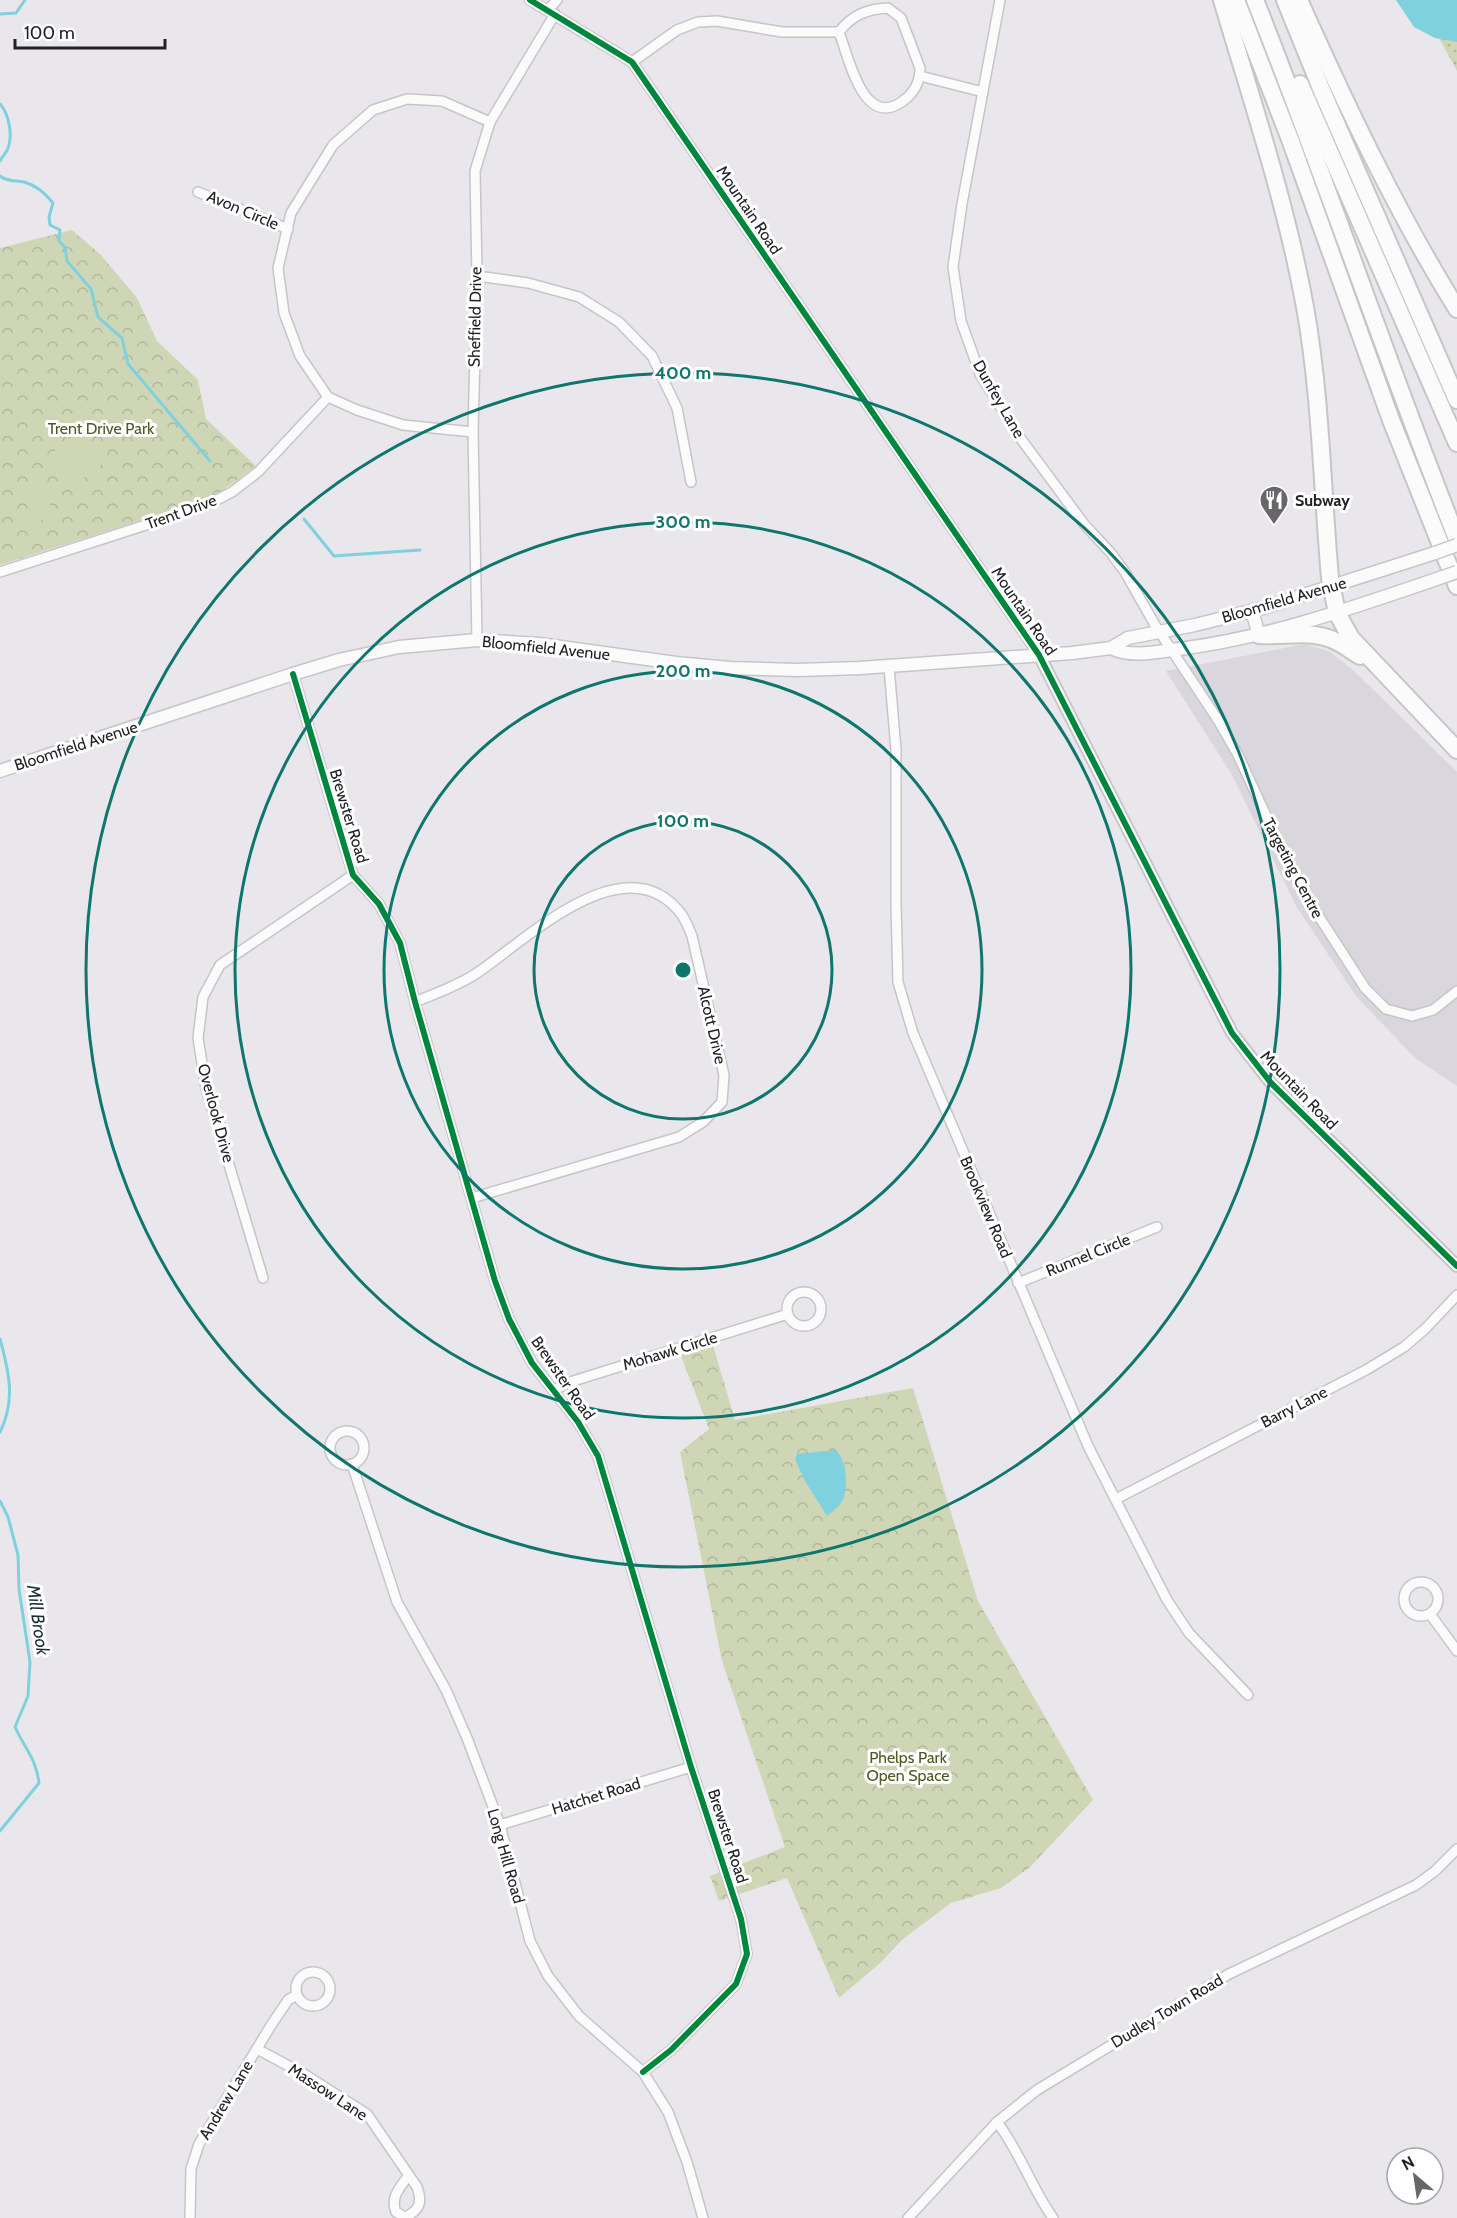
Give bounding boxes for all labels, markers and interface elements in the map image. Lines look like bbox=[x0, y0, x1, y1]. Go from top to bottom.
scale bar bbox=[15, 12, 165, 50]
text: 100 m bbox=[24, 22, 75, 44]
street label: Mountain Road bbox=[712, 162, 786, 258]
street label: Avon Circle bbox=[204, 186, 282, 234]
street label: Sheffield Drive bbox=[465, 267, 485, 367]
street label: Dunfey Lane bbox=[969, 357, 1029, 441]
text: 400 m bbox=[655, 362, 711, 384]
park label: Trent Drive Park bbox=[48, 419, 155, 438]
restaurant icon: Subway bbox=[1258, 484, 1290, 526]
street label: Trent Drive bbox=[143, 490, 219, 534]
place label: Subway bbox=[1295, 491, 1350, 510]
text: 300 m bbox=[656, 511, 710, 533]
street label: Mountain Road bbox=[987, 563, 1061, 659]
street label: Bloomfield Avenue bbox=[1220, 573, 1348, 627]
street label: Bloomfield Avenue bbox=[481, 632, 611, 664]
text: 200 m bbox=[656, 660, 710, 682]
street label: Bloomfield Avenue bbox=[12, 717, 140, 775]
street label: Brewster Road bbox=[326, 767, 372, 865]
text: 100 m bbox=[657, 810, 709, 832]
street label: Targeting Centre bbox=[1259, 815, 1327, 921]
centre of rings bbox=[673, 960, 693, 980]
street label: Alcott Drive bbox=[694, 984, 730, 1066]
street label: Mountain Road bbox=[1257, 1047, 1341, 1133]
street label: Overlook Drive bbox=[194, 1062, 238, 1164]
street label: Brookview Road bbox=[956, 1153, 1016, 1261]
street label: Runnel Circle bbox=[1043, 1230, 1133, 1280]
street label: Mohawk Circle bbox=[620, 1328, 720, 1374]
street label: Brewster Road bbox=[527, 1333, 599, 1423]
street label: Barry Lane bbox=[1258, 1382, 1330, 1432]
water label: Mill Brook bbox=[22, 1582, 54, 1658]
park label: Phelps Park Open Space bbox=[866, 1748, 950, 1785]
street label: Hatchet Road bbox=[549, 1773, 643, 1819]
street label: Brewster Road bbox=[704, 1787, 752, 1885]
street label: Long Hill Road bbox=[483, 1806, 529, 1906]
street label: Dudley Town Road bbox=[1108, 1970, 1226, 2052]
street label: Andrew Lane bbox=[195, 2057, 257, 2143]
street label: Massow Lane bbox=[285, 2059, 371, 2125]
north arrow bbox=[1385, 2146, 1445, 2206]
text: N bbox=[1398, 2152, 1418, 2174]

